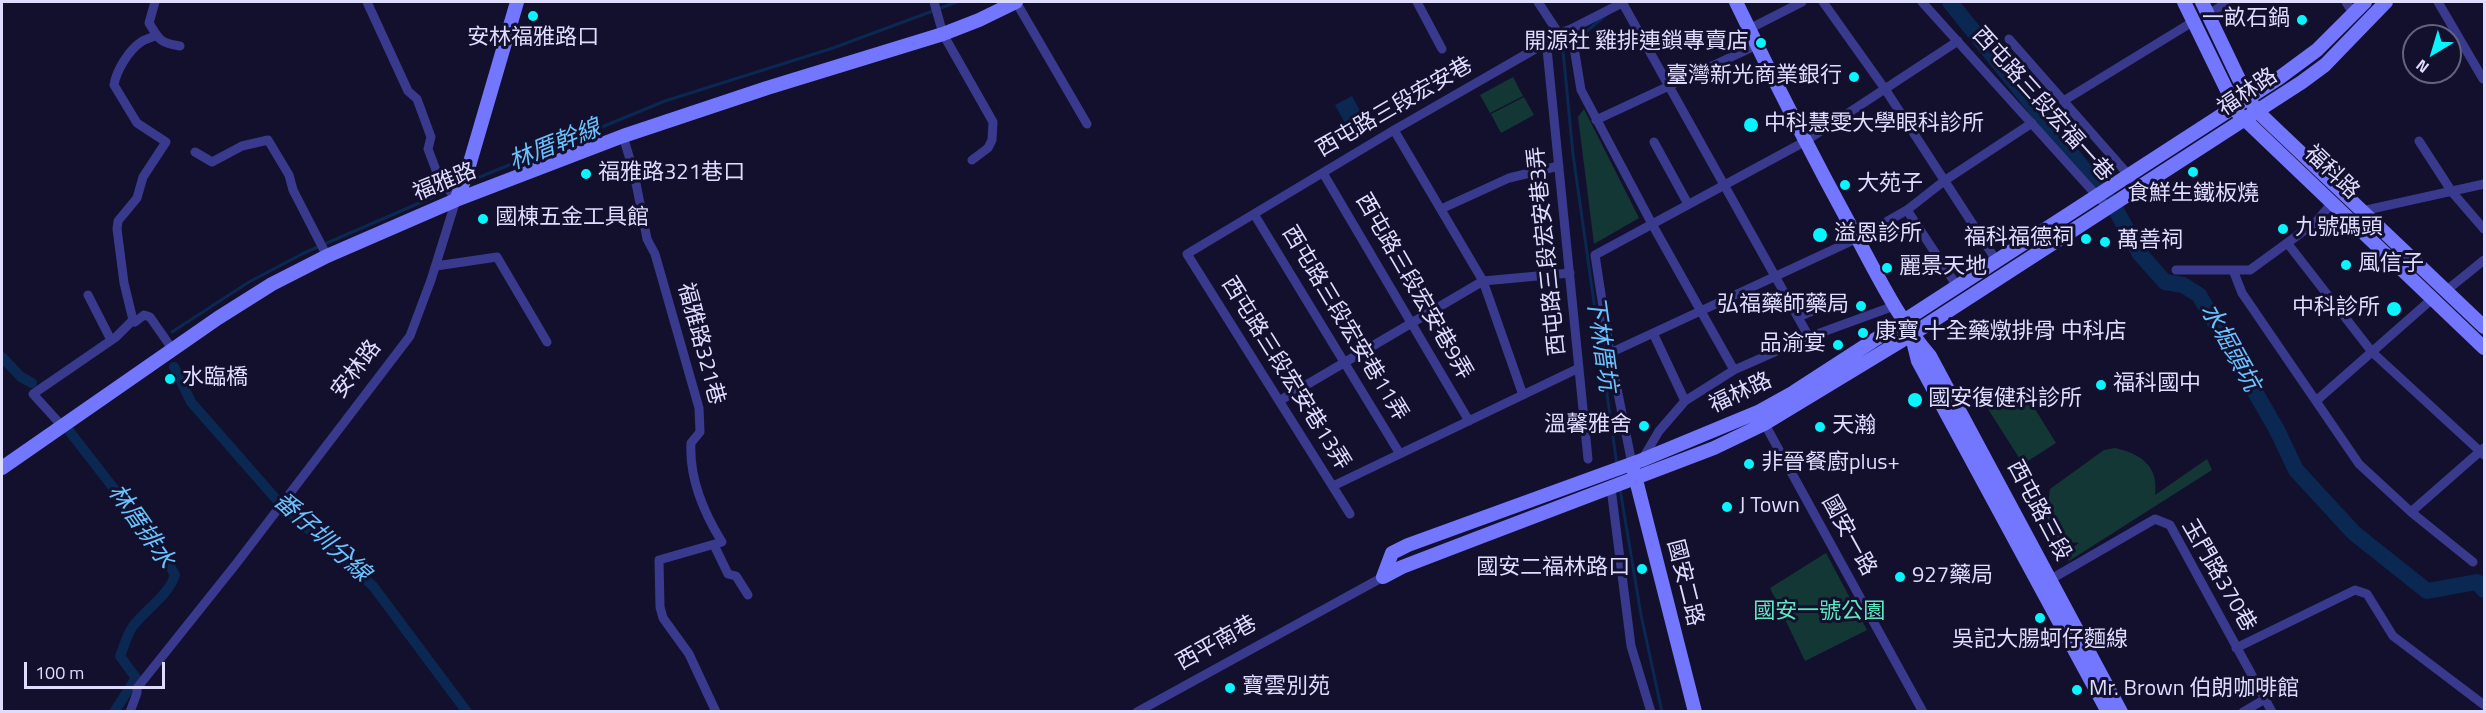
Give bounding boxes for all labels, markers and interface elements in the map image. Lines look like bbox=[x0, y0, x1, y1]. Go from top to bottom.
place label: 一畝石鍋 bbox=[2202, 7, 2290, 33]
marker: 安林福雅路口 bbox=[526, 9, 540, 23]
marker: 一畝石鍋 bbox=[2295, 13, 2309, 27]
street label: 西屯路三段宏福一巷 bbox=[1966, 23, 2118, 187]
north arrow bbox=[2402, 24, 2462, 84]
place label: 安林福雅路口 bbox=[467, 26, 599, 52]
place label: 開源社 雞排連鎖專賣店 bbox=[1524, 30, 1749, 56]
marker: 開源社 雞排連鎖專賣店 bbox=[1754, 36, 1768, 50]
street label: 西屯路三段宏安巷 bbox=[1312, 53, 1478, 163]
text: N bbox=[2410, 54, 2434, 79]
place label: 臺灣新光商業銀行 bbox=[1666, 64, 1842, 90]
street label: 福林路 bbox=[2213, 64, 2283, 122]
marker: 臺灣新光商業銀行 bbox=[1847, 70, 1861, 84]
place label: 中科慧雯大學眼科診所 bbox=[1764, 112, 1984, 138]
water label: 林厝幹線 bbox=[505, 115, 605, 177]
marker: 中科慧雯大學眼科診所 bbox=[1742, 116, 1760, 134]
street label: 福科路 bbox=[2298, 141, 2364, 205]
street label: 西屯路三段宏安巷3弄 bbox=[1524, 145, 1572, 357]
street label: 福雅路 bbox=[409, 158, 481, 208]
place label: 福雅路321巷口 bbox=[598, 161, 745, 187]
marker: 食鮮生鐵板燒 bbox=[2186, 165, 2200, 179]
marker: 福雅路321巷口 bbox=[579, 167, 593, 181]
place label: 大苑子 bbox=[1857, 172, 1923, 198]
marker: 大苑子 bbox=[1838, 178, 1852, 192]
place label: 食鮮生鐵板燒 bbox=[2127, 182, 2259, 208]
street label: 西屯路三段宏安巷9弄 bbox=[1349, 189, 1477, 385]
place label: 國棟五金工具館 bbox=[495, 206, 649, 232]
marker: 國棟五金工具館 bbox=[476, 212, 490, 226]
place label: 九號碼頭 bbox=[2295, 216, 2383, 242]
street label: 西屯路三段宏安巷11弄 bbox=[1275, 222, 1413, 426]
place label: 溢恩診所 bbox=[1834, 222, 1922, 248]
marker: 九號碼頭 bbox=[2276, 222, 2290, 236]
marker: 溢恩診所 bbox=[1811, 226, 1829, 244]
place label: 福科福德祠 bbox=[1964, 226, 2074, 252]
place label: 萬善祠 bbox=[2117, 229, 2183, 255]
marker: 福科福德祠 bbox=[2079, 232, 2093, 246]
marker: 萬善祠 bbox=[2098, 235, 2112, 249]
place label: 風信子 bbox=[2358, 252, 2424, 278]
place label: 麗景天地 bbox=[1899, 255, 1987, 281]
marker: 風信子 bbox=[2339, 258, 2353, 272]
marker: 麗景天地 bbox=[1880, 261, 1894, 275]
street label: 西屯路三段宏安巷13弄 bbox=[1215, 273, 1355, 475]
street label: 福雅路321巷 bbox=[671, 280, 729, 408]
place label: 弘福藥師藥局 bbox=[1717, 293, 1849, 319]
water label: 下林厝坑 bbox=[1579, 294, 1621, 394]
place label: 中科診所 bbox=[2292, 296, 2380, 322]
marker: 弘福藥師藥局 bbox=[1854, 299, 1868, 313]
water label: 水堀頭坑 bbox=[2193, 299, 2265, 397]
marker: 中科診所 bbox=[2385, 300, 2403, 318]
place label: 康寶 十全藥燉排骨 中科店 bbox=[1875, 320, 2127, 346]
marker: 康寶 十全藥燉排骨 中科店 bbox=[1856, 326, 1870, 340]
place label: 品渝宴 bbox=[1760, 332, 1826, 358]
street label: 安林路 bbox=[327, 336, 387, 404]
marker: 品渝宴 bbox=[1831, 338, 1845, 352]
place label: 水臨橋 bbox=[182, 366, 248, 392]
street label: 福林路 bbox=[1706, 368, 1776, 420]
marker: 水臨橋 bbox=[163, 372, 177, 386]
place label: 福科國中 bbox=[2113, 372, 2201, 398]
marker: 福科國中 bbox=[2094, 378, 2108, 392]
place label: 國安復健科診所 bbox=[1928, 387, 2082, 413]
marker: 國安復健科診所 bbox=[1906, 391, 1924, 409]
place label: 溫馨雅舍 bbox=[1544, 413, 1632, 439]
place label: 天瀚 bbox=[1832, 414, 1876, 440]
marker: 溫馨雅舍 bbox=[1637, 419, 1651, 433]
marker: 天瀚 bbox=[1813, 420, 1827, 434]
place label: 非晉餐廚plus+ bbox=[1761, 451, 1900, 477]
street label: 西屯路三段 bbox=[2001, 456, 2075, 566]
marker: 非晉餐廚plus+ bbox=[1742, 457, 1756, 471]
water label: 林厝排水 bbox=[101, 479, 179, 575]
water label: 番仔圳分線 bbox=[267, 487, 375, 589]
street label: 國安一路 bbox=[1815, 491, 1881, 581]
place label: J Town bbox=[1739, 494, 1800, 520]
marker: J Town bbox=[1720, 500, 1734, 514]
street label: 玉門路370巷 bbox=[2175, 515, 2261, 637]
street label: 國安二路 bbox=[1661, 537, 1707, 629]
place label: 國安二福林路口 bbox=[1476, 556, 1630, 582]
marker: 國安二福林路口 bbox=[1635, 562, 1649, 576]
place label: 927藥局 bbox=[1912, 564, 1993, 590]
marker: 927藥局 bbox=[1893, 570, 1907, 584]
park label: 國安一號公園 bbox=[1753, 600, 1885, 626]
street label: 西平南巷 bbox=[1172, 611, 1262, 677]
marker: 吳記大腸蚵仔麵線 bbox=[2033, 611, 2047, 625]
place label: 吳記大腸蚵仔麵線 bbox=[1952, 628, 2128, 654]
scale bar bbox=[27, 650, 168, 688]
text: 100 m bbox=[35, 659, 84, 686]
place label: 寶雲別苑 bbox=[1242, 675, 1330, 701]
place label: Mr. Brown 伯朗咖啡館 bbox=[2089, 677, 2299, 703]
marker: 寶雲別苑 bbox=[1223, 681, 1237, 695]
marker: Mr. Brown 伯朗咖啡館 bbox=[2070, 683, 2084, 697]

